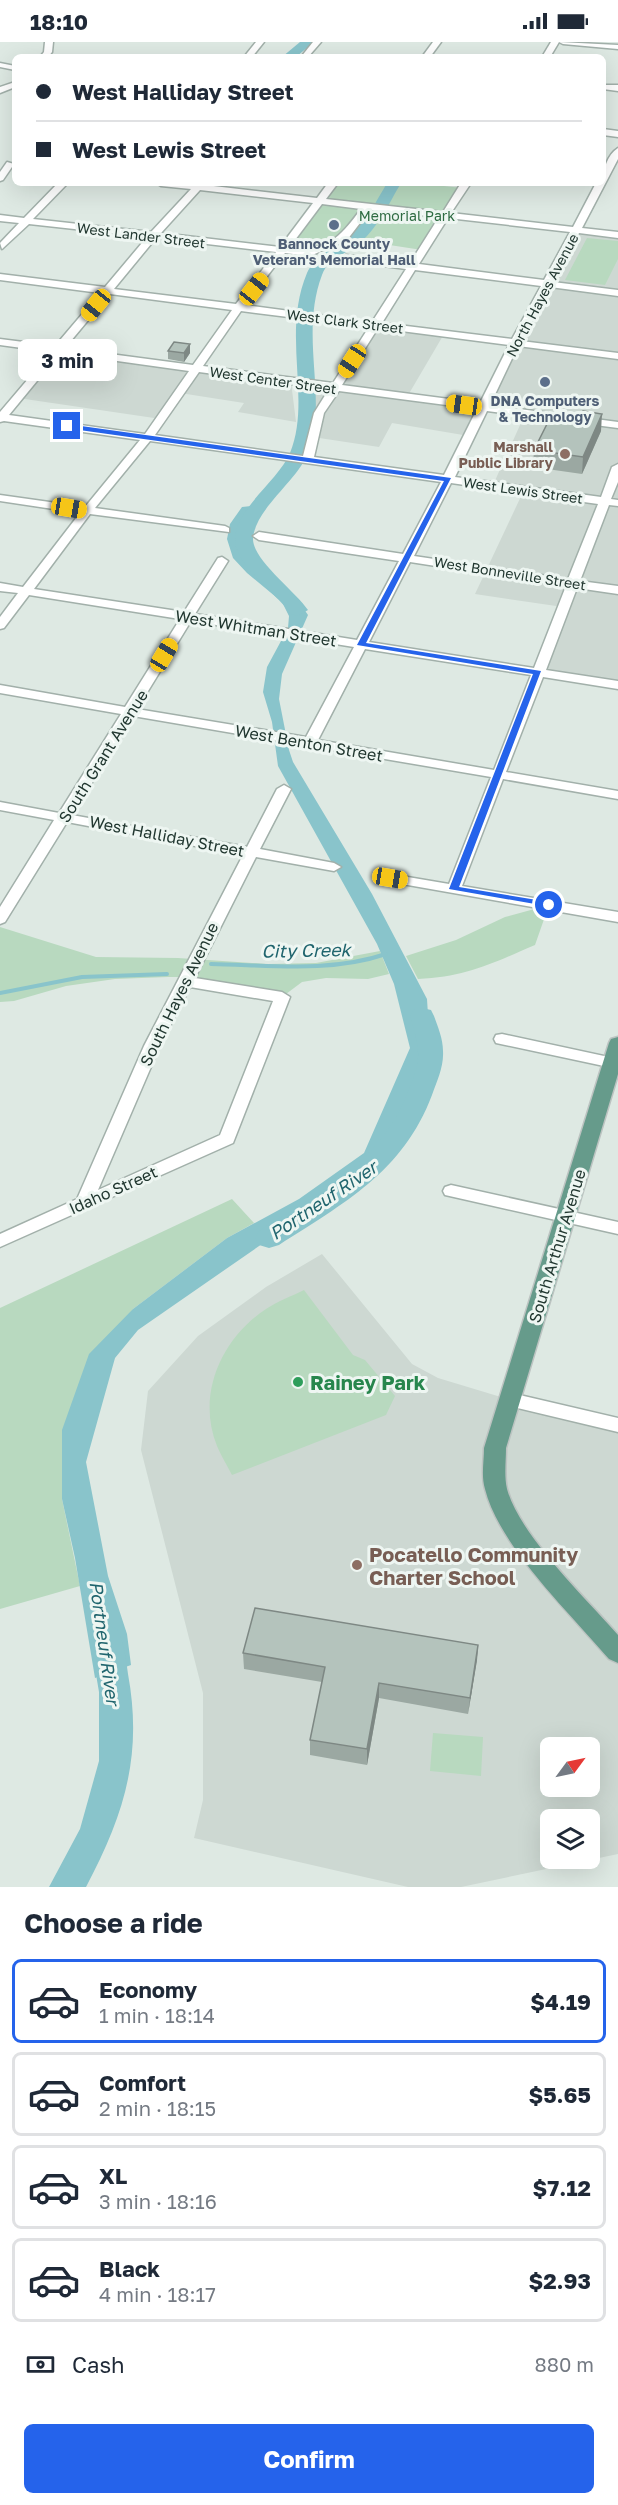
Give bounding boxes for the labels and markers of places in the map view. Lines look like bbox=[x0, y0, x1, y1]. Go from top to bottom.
marker: Bannock County Veteran's Memorial Hall bbox=[327, 218, 341, 232]
place label: Bannock County Veteran's Memorial Hall bbox=[253, 235, 416, 268]
marker: DNA Computers & Technology bbox=[538, 375, 552, 389]
place label: DNA Computers & Technology bbox=[491, 392, 600, 425]
place label: Marshall Public Library bbox=[459, 438, 554, 471]
marker: Marshall Public Library bbox=[558, 447, 572, 461]
place label: Rainey Park bbox=[310, 1370, 426, 1394]
marker: Rainey Park bbox=[291, 1375, 305, 1389]
place label: Pocatello Community Charter School bbox=[369, 1542, 578, 1589]
marker: Pocatello Community Charter School bbox=[350, 1558, 364, 1572]

